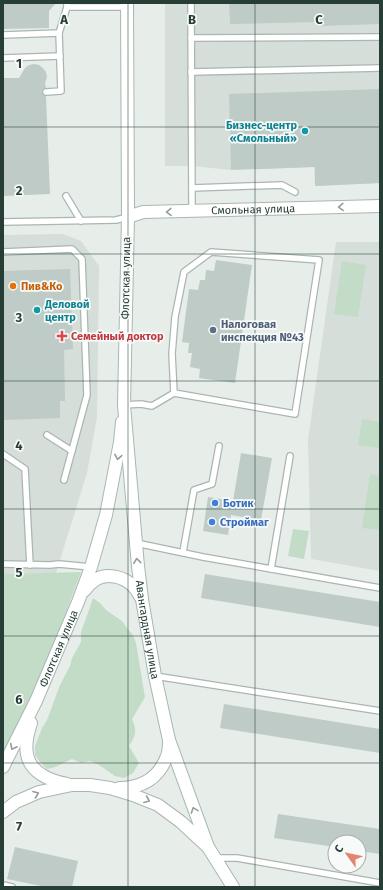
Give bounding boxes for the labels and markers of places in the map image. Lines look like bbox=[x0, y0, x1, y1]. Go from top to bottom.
place label: Бизнес-центр «Смольный» bbox=[226, 119, 297, 145]
marker: Бизнес-центр «Смольный» bbox=[300, 126, 310, 136]
place label: Пив&Ко bbox=[21, 280, 63, 293]
marker: Пив&Ко bbox=[8, 281, 18, 291]
place label: Деловой центр bbox=[44, 298, 90, 324]
marker: Деловой центр bbox=[32, 305, 42, 315]
place label: Налоговая инспекция №43 bbox=[221, 318, 304, 344]
marker: Налоговая инспекция №43 bbox=[208, 325, 218, 335]
marker: Семейный доктор bbox=[56, 330, 68, 342]
place label: Семейный доктор bbox=[71, 330, 164, 343]
place label: Ботик bbox=[223, 497, 254, 510]
marker: Ботик bbox=[210, 498, 220, 508]
place label: Строймаг bbox=[220, 516, 269, 529]
marker: Строймаг bbox=[207, 517, 217, 527]

